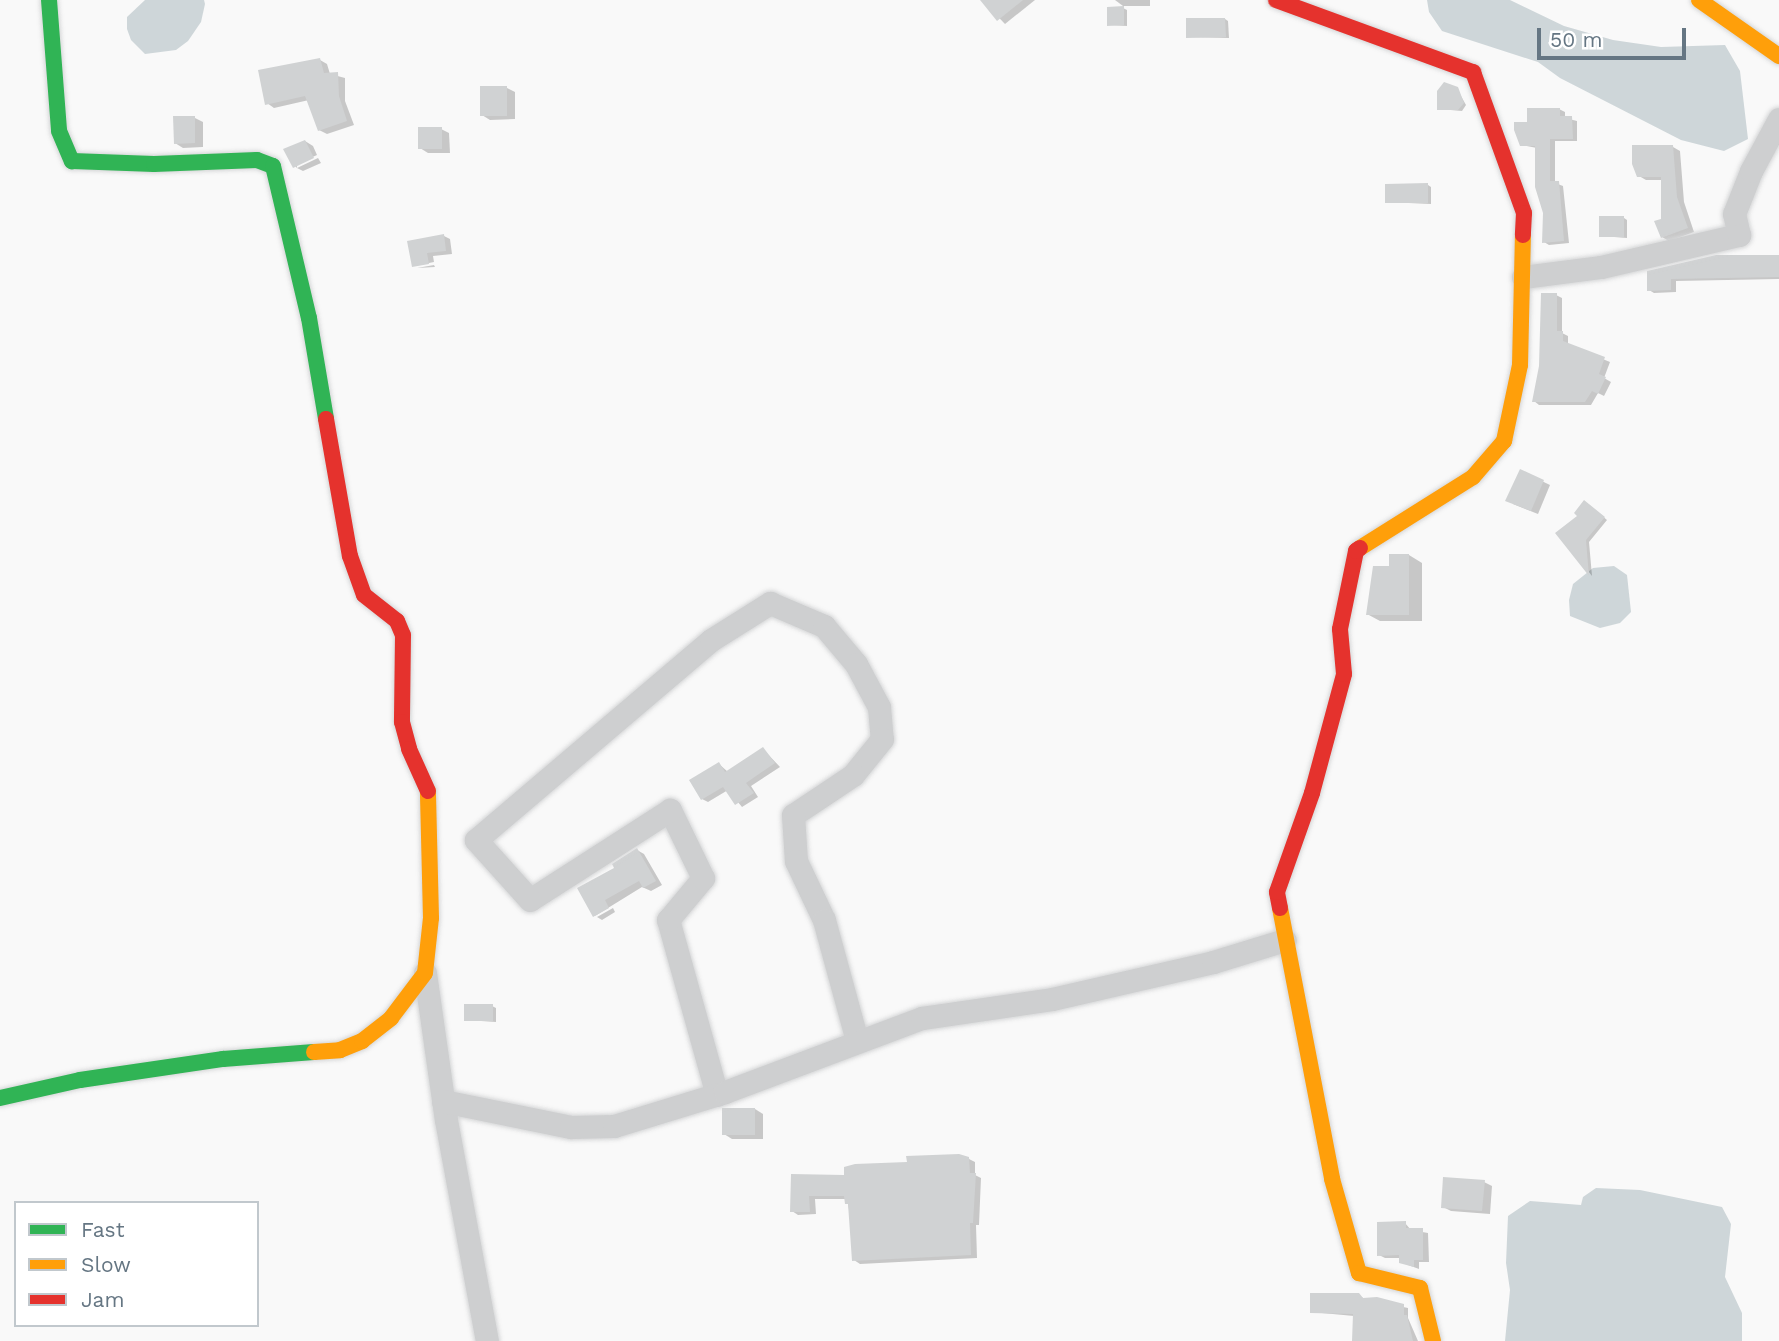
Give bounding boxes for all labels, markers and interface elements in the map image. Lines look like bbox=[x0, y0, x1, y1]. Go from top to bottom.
scale bar bbox=[1541, 14, 1690, 58]
text: 50 m bbox=[1550, 27, 1602, 52]
legend bbox=[14, 1201, 259, 1327]
text: Fast bbox=[81, 1217, 125, 1242]
text: Slow bbox=[81, 1252, 131, 1277]
text: Jam bbox=[81, 1287, 124, 1312]

